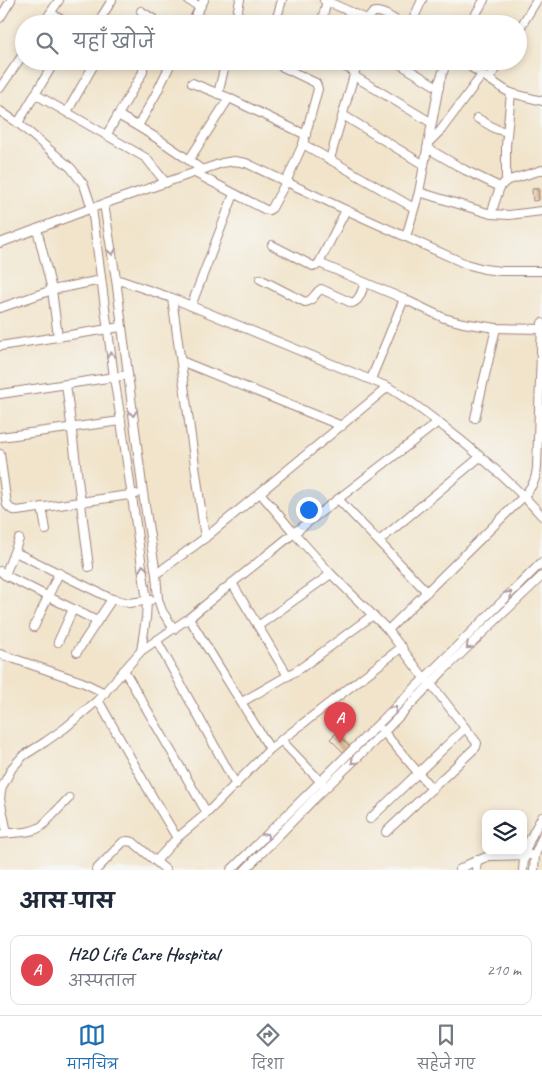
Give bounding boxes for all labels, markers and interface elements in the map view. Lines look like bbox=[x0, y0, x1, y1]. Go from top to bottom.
search box bbox=[15, 15, 527, 70]
icon: search bbox=[33, 29, 61, 57]
text: यहाँ खोजें bbox=[73, 30, 154, 54]
one-way arrow bbox=[106, 248, 116, 256]
one-way arrow bbox=[106, 351, 117, 359]
one-way arrow bbox=[127, 409, 138, 417]
your location bbox=[296, 497, 322, 523]
one-way arrow bbox=[138, 564, 148, 572]
one-way arrow bbox=[503, 591, 512, 600]
one-way arrow bbox=[466, 640, 475, 649]
pin: A bbox=[324, 702, 356, 743]
one-way arrow bbox=[388, 706, 397, 715]
one-way arrow bbox=[351, 755, 360, 764]
map controls bbox=[482, 810, 527, 855]
button: layers bbox=[482, 810, 527, 855]
one-way arrow bbox=[260, 833, 269, 842]
text: आस-पास bbox=[20, 888, 114, 914]
text: H2O Life Care Hospital bbox=[68, 942, 219, 966]
text: A bbox=[33, 960, 41, 980]
text: 210 m bbox=[487, 960, 521, 980]
text: अस्पताल bbox=[68, 971, 136, 991]
tab: मानचित्र bbox=[67, 1021, 118, 1080]
tab: दिशा bbox=[252, 1021, 284, 1080]
tab: सहेजे गए bbox=[417, 1021, 475, 1080]

